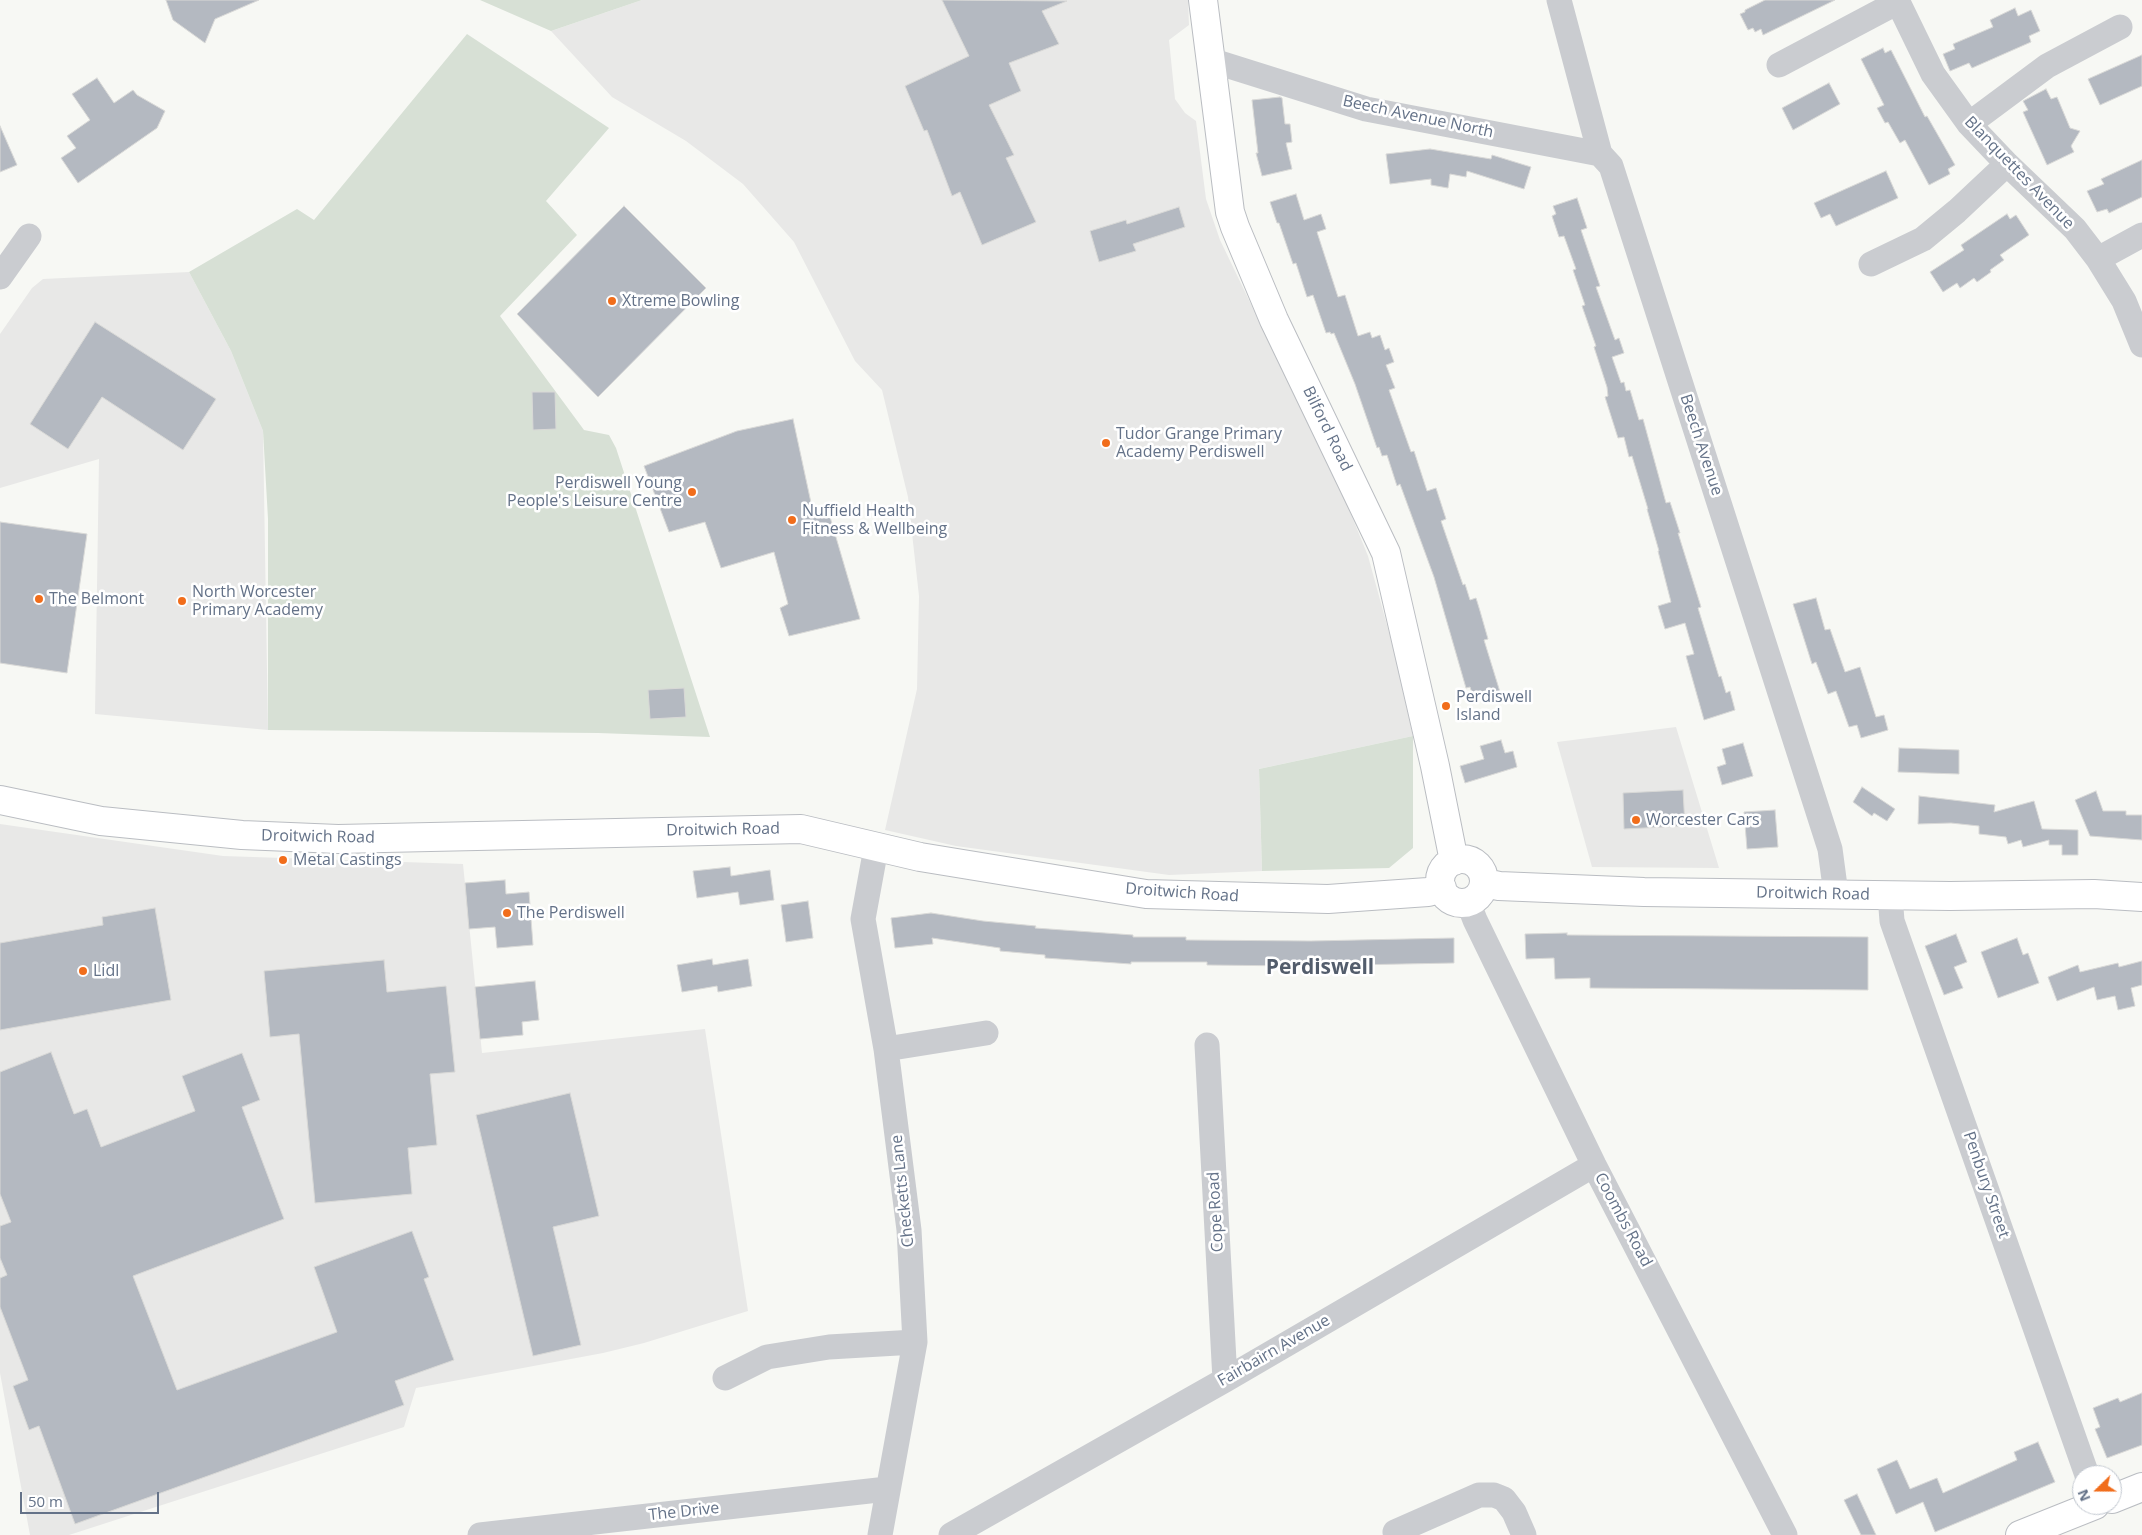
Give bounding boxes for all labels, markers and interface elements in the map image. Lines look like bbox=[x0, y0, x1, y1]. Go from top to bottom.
street label: Beech Avenue North bbox=[1341, 92, 1495, 142]
street label: Blanquettes Avenue bbox=[1960, 113, 2078, 233]
place label: Xtreme Bowling bbox=[622, 291, 739, 311]
marker: Xtreme Bowling bbox=[606, 295, 618, 307]
street label: Bilford Road bbox=[1298, 383, 1356, 475]
street label: Beech Avenue bbox=[1676, 392, 1726, 498]
place label: Tudor Grange Primary Academy Perdiswell bbox=[1116, 424, 1282, 462]
marker: Tudor Grange Primary Academy Perdiswell bbox=[1100, 437, 1112, 449]
place label: Perdiswell Young People's Leisure Centre bbox=[507, 473, 682, 511]
marker: Perdiswell Young People's Leisure Centre bbox=[686, 486, 698, 498]
place label: Nuffield Health Fitness & Wellbeing bbox=[802, 501, 947, 539]
marker: Nuffield Health Fitness & Wellbeing bbox=[786, 514, 798, 526]
place label: North Worcester Primary Academy bbox=[192, 582, 323, 620]
place label: The Belmont bbox=[49, 589, 144, 609]
marker: The Belmont bbox=[33, 593, 45, 605]
marker: North Worcester Primary Academy bbox=[176, 595, 188, 607]
place label: Perdiswell Island bbox=[1456, 687, 1532, 725]
marker: Perdiswell Island bbox=[1440, 700, 1452, 712]
place label: Worcester Cars bbox=[1646, 810, 1760, 830]
marker: Worcester Cars bbox=[1630, 814, 1642, 826]
street label: Droitwich Road bbox=[666, 819, 780, 841]
street label: Droitwich Road bbox=[261, 826, 375, 848]
place label: Metal Castings bbox=[293, 850, 402, 870]
marker: Metal Castings bbox=[277, 854, 289, 866]
street label: Droitwich Road bbox=[1125, 879, 1239, 907]
street label: Droitwich Road bbox=[1756, 883, 1870, 905]
place label: The Perdiswell bbox=[517, 903, 625, 923]
marker: The Perdiswell bbox=[501, 907, 513, 919]
district label: Perdiswell bbox=[1266, 955, 1374, 981]
place label: Lidl bbox=[93, 961, 119, 981]
marker: Lidl bbox=[77, 965, 89, 977]
street label: Penbury Street bbox=[1959, 1129, 2013, 1241]
street label: Checketts Lane bbox=[888, 1134, 918, 1248]
street label: Coombs Road bbox=[1590, 1170, 1656, 1270]
street label: Cope Road bbox=[1204, 1171, 1228, 1253]
street label: Fairbairn Avenue bbox=[1214, 1311, 1334, 1391]
north arrow bbox=[2072, 1465, 2122, 1515]
scale bar bbox=[22, 1482, 161, 1514]
text: N bbox=[2073, 1487, 2095, 1504]
text: 50 m bbox=[28, 1491, 63, 1511]
street label: The Drive bbox=[648, 1499, 720, 1525]

